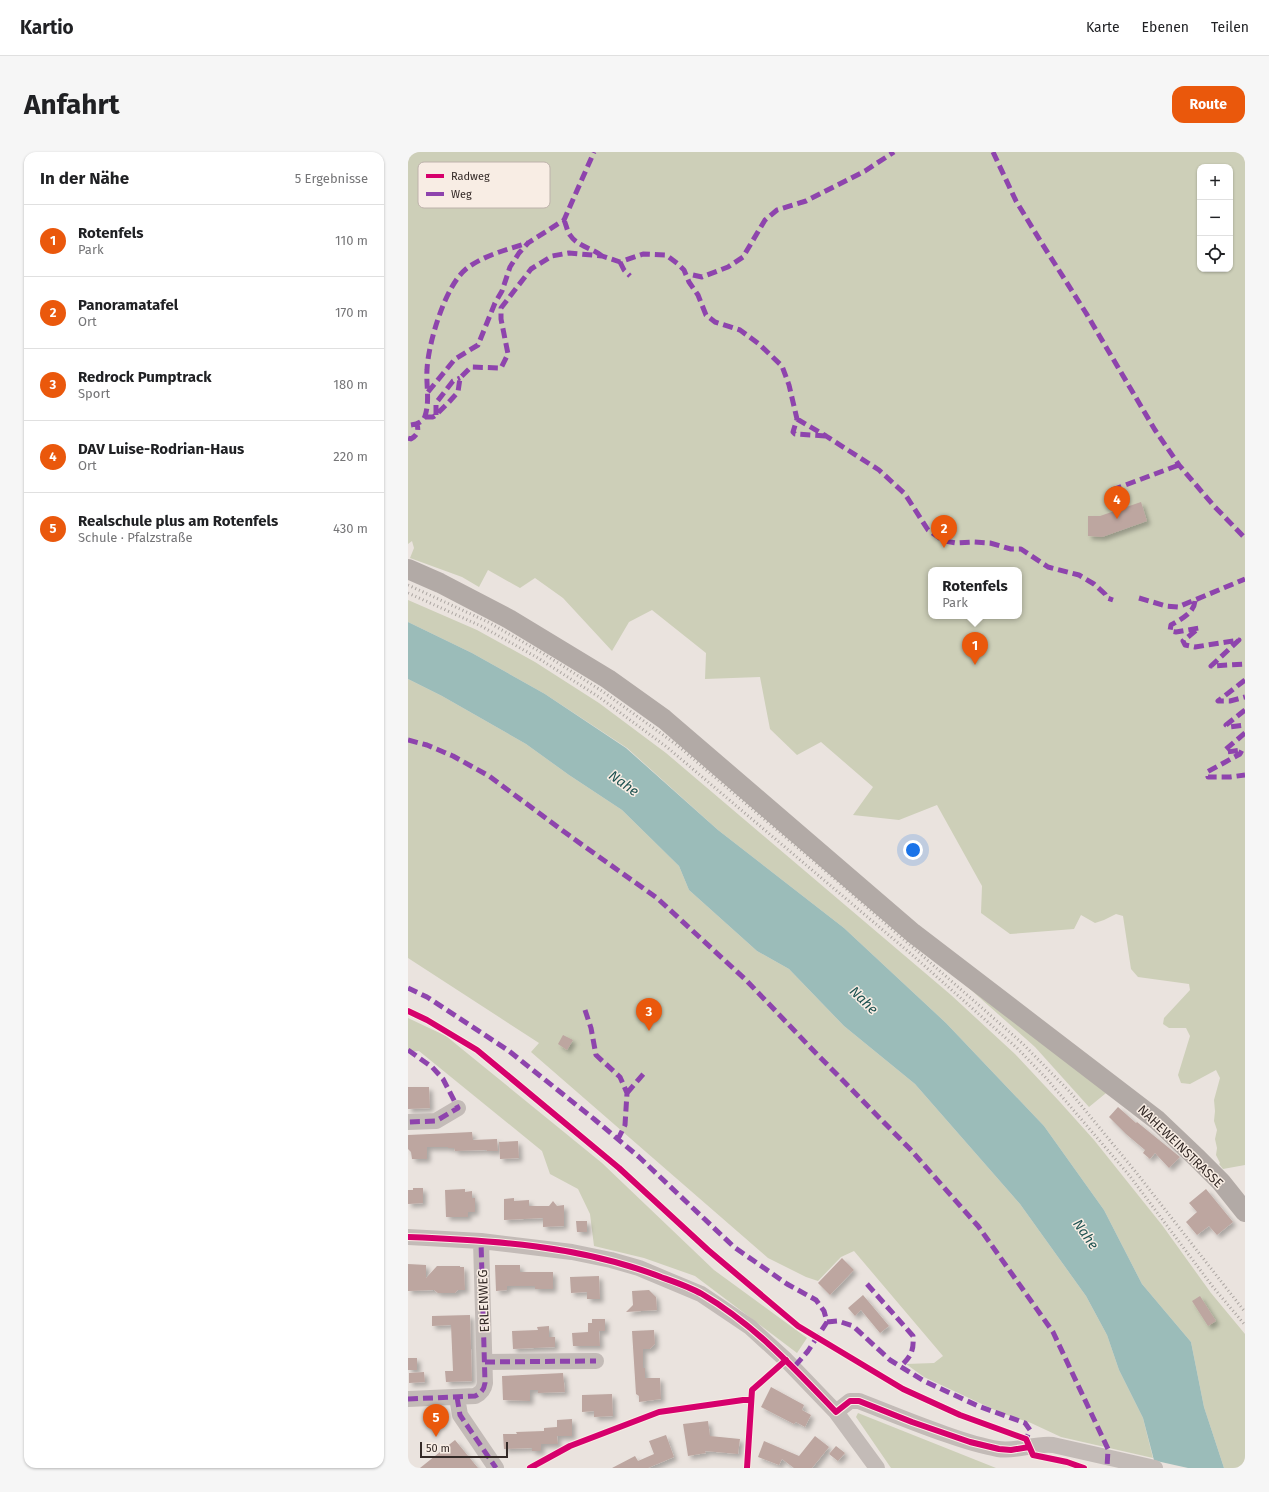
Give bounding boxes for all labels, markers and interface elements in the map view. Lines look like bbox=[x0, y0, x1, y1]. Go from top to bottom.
text: Kartio bbox=[20, 16, 74, 39]
text: Karte bbox=[1086, 19, 1120, 36]
text: Ebenen bbox=[1142, 19, 1189, 36]
text: Teilen bbox=[1211, 19, 1249, 36]
button: Route bbox=[1172, 86, 1245, 123]
text: Anfahrt bbox=[24, 88, 120, 121]
legend bbox=[418, 162, 550, 208]
map controls bbox=[1197, 164, 1233, 272]
button: + bbox=[1197, 164, 1233, 200]
text: In der Nähe bbox=[40, 168, 129, 189]
text: Radweg bbox=[451, 170, 490, 183]
text: 5 Ergebnisse bbox=[295, 171, 368, 186]
text: Weg bbox=[451, 188, 472, 201]
button: − bbox=[1197, 200, 1233, 236]
text: Rotenfels bbox=[78, 224, 143, 242]
text: 1 bbox=[50, 233, 56, 248]
text: 110 m bbox=[335, 233, 368, 248]
button: locate bbox=[1197, 236, 1233, 272]
text: Park bbox=[78, 242, 104, 257]
text: Panoramatafel bbox=[78, 296, 178, 314]
text: 2 bbox=[50, 305, 56, 320]
text: 170 m bbox=[335, 305, 368, 320]
text: Ort bbox=[78, 314, 97, 329]
text: Redrock Pumptrack bbox=[78, 368, 211, 386]
text: 3 bbox=[50, 377, 56, 392]
text: 180 m bbox=[333, 377, 368, 392]
text: Sport bbox=[78, 386, 110, 401]
text: DAV Luise-Rodrian-Haus bbox=[78, 440, 244, 458]
text: 4 bbox=[49, 449, 57, 464]
text: 220 m bbox=[333, 449, 368, 464]
text: Ort bbox=[78, 458, 97, 473]
pin: 4 bbox=[1104, 486, 1130, 519]
text: Realschule plus am Rotenfels bbox=[78, 512, 278, 530]
pin: 2 bbox=[931, 515, 957, 548]
text: 5 bbox=[50, 521, 56, 536]
text: 430 m bbox=[333, 521, 368, 536]
text: Schule · Pfalzstraße bbox=[78, 530, 193, 545]
popup bbox=[928, 567, 1022, 619]
text: Rotenfels bbox=[942, 577, 1008, 595]
text: Park bbox=[942, 595, 968, 610]
pin: 1 bbox=[962, 632, 988, 665]
water label: Nahe bbox=[605, 767, 642, 800]
your location bbox=[903, 840, 923, 860]
water label: Nahe bbox=[846, 983, 881, 1018]
pin: 3 bbox=[636, 998, 662, 1031]
street label: NAHEWEINSTRASSE bbox=[1135, 1102, 1226, 1191]
water label: Nahe bbox=[1069, 1216, 1102, 1253]
street label: ERLENWEG bbox=[475, 1269, 492, 1333]
pin: 5 bbox=[423, 1404, 449, 1437]
scale bar bbox=[420, 1440, 508, 1459]
text: 50 m bbox=[426, 1442, 450, 1455]

